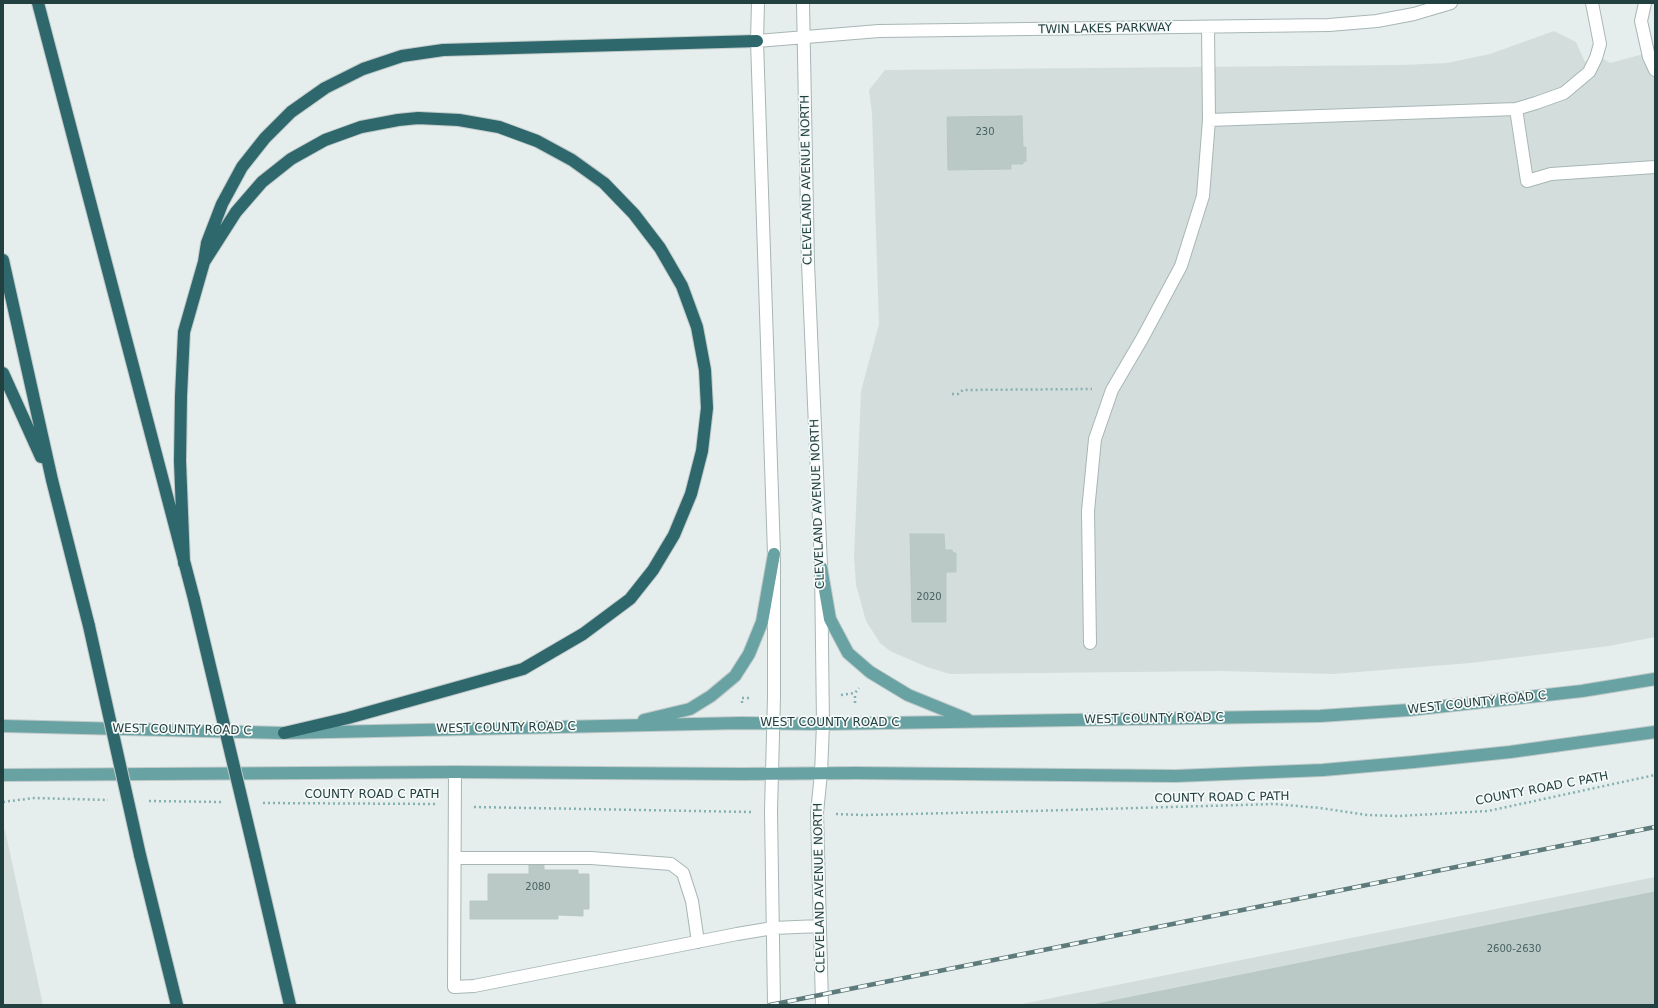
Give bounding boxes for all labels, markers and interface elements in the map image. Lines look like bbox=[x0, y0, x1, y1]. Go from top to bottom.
street label: TWIN LAKES PARKWAY bbox=[1038, 21, 1172, 37]
street label: CLEVELAND AVENUE NORTH bbox=[798, 95, 816, 265]
house number: 230 bbox=[975, 126, 995, 138]
street label: CLEVELAND AVENUE NORTH bbox=[808, 419, 828, 589]
house number: 2020 bbox=[916, 591, 942, 603]
street label: WEST COUNTY ROAD C bbox=[1407, 689, 1547, 717]
street label: WEST COUNTY ROAD C bbox=[1084, 711, 1224, 727]
street label: WEST COUNTY ROAD C bbox=[760, 716, 900, 730]
street label: WEST COUNTY ROAD C bbox=[436, 720, 576, 736]
street label: WEST COUNTY ROAD C bbox=[112, 722, 252, 738]
street label: COUNTY ROAD C PATH bbox=[1474, 769, 1610, 809]
street label: COUNTY ROAD C PATH bbox=[304, 788, 440, 802]
street label: COUNTY ROAD C PATH bbox=[1154, 790, 1290, 806]
street label: CLEVELAND AVENUE NORTH bbox=[811, 803, 829, 973]
house number: 2080 bbox=[525, 881, 551, 893]
house number: 2600-2630 bbox=[1487, 943, 1541, 955]

